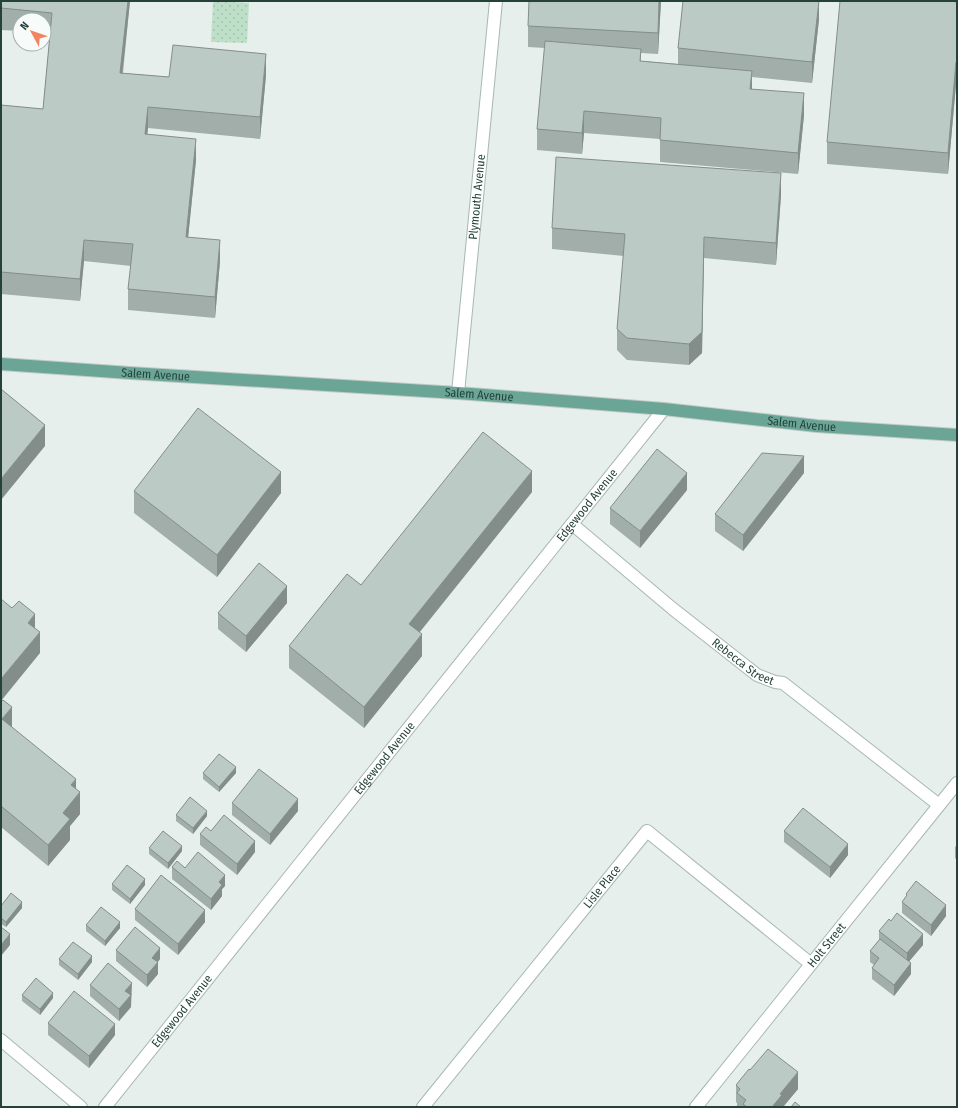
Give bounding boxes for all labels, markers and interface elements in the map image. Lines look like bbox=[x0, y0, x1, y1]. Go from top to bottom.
north arrow bbox=[12, 12, 52, 52]
text: N bbox=[18, 19, 32, 33]
street label: Plymouth Avenue bbox=[466, 154, 488, 240]
street label: Salem Avenue bbox=[121, 365, 191, 384]
street label: Salem Avenue bbox=[444, 385, 514, 404]
street label: Salem Avenue bbox=[767, 414, 836, 434]
street label: Edgewood Avenue bbox=[554, 466, 620, 544]
street label: Rebecca Street bbox=[709, 635, 776, 688]
street label: Edgewood Avenue bbox=[351, 719, 418, 797]
street label: Lisle Place bbox=[580, 862, 624, 911]
street label: Holt Street bbox=[804, 920, 849, 970]
street label: Edgewood Avenue bbox=[149, 972, 215, 1050]

